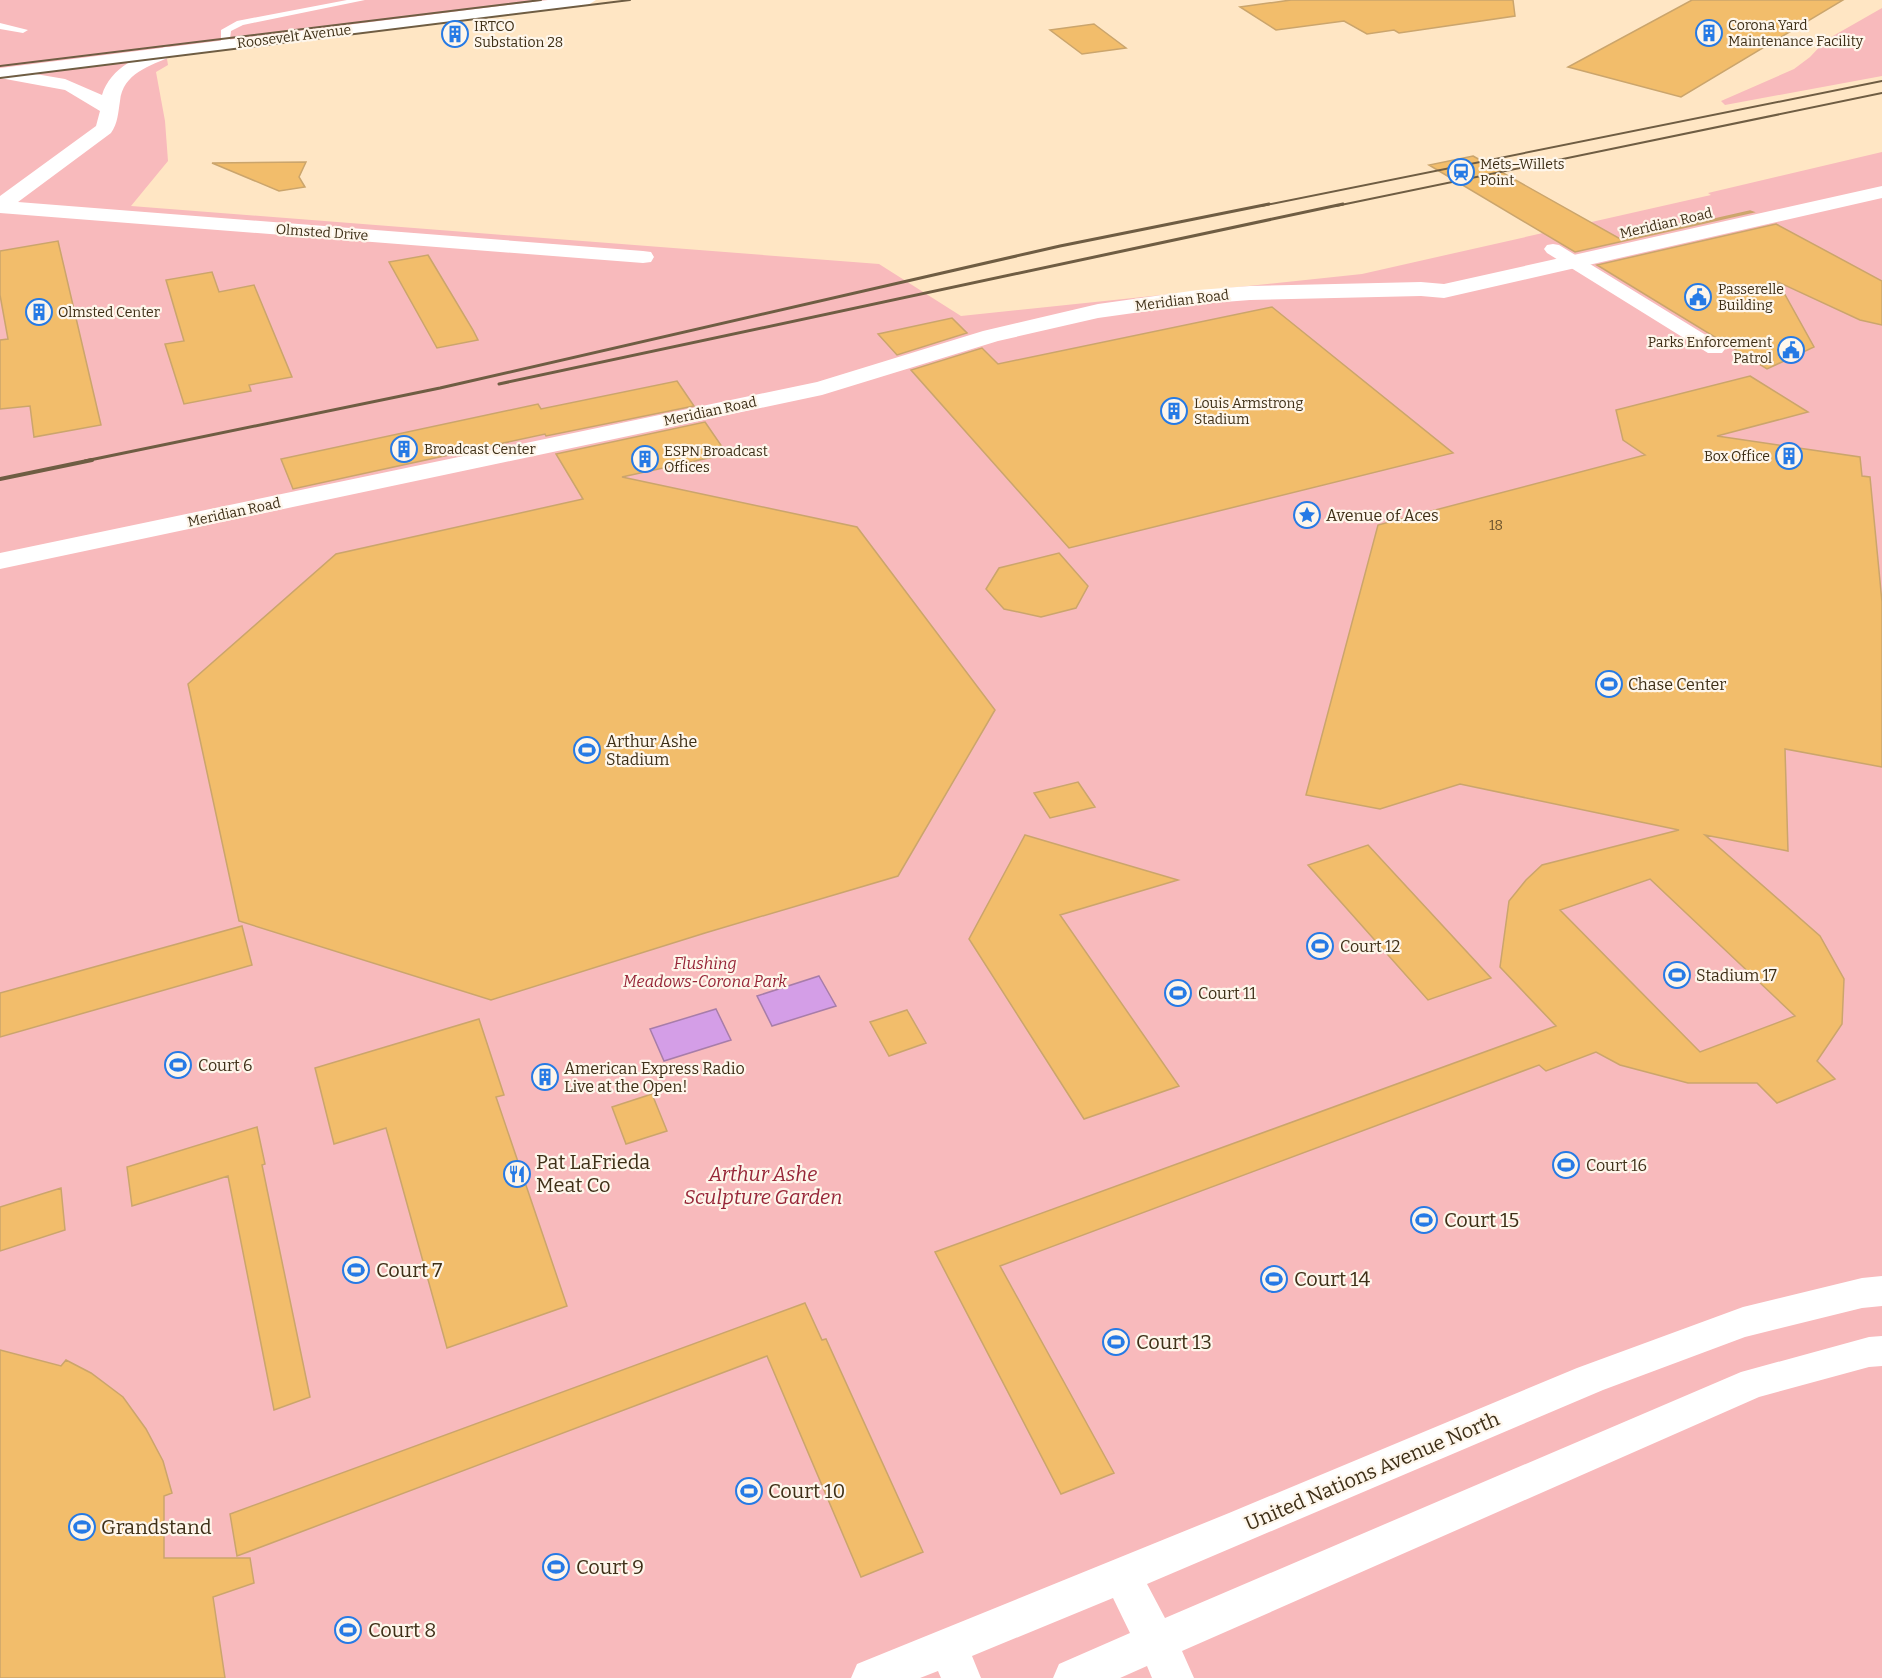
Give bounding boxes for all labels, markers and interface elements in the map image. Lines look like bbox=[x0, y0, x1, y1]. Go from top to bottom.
place label: Corona Yard Maintenance Facility bbox=[1728, 17, 1864, 50]
place label: IRTCO Substation 28 bbox=[474, 18, 563, 51]
building icon: Corona Yard Maintenance Facility bbox=[1694, 18, 1724, 48]
building icon: IRTCO Substation 28 bbox=[440, 19, 470, 49]
street label: Roosevelt Avenue bbox=[236, 21, 352, 52]
place label: Mets–Willets Point bbox=[1480, 156, 1565, 189]
station icon: Mets–Willets Point bbox=[1446, 157, 1476, 187]
street label: Meridian Road bbox=[1618, 205, 1714, 242]
street label: Olmsted Drive bbox=[275, 221, 369, 244]
place label: Passerelle Building bbox=[1718, 281, 1784, 314]
public building icon: Passerelle Building bbox=[1683, 282, 1713, 312]
street label: Meridian Road bbox=[1134, 286, 1230, 315]
building icon: Olmsted Center bbox=[24, 297, 54, 327]
place label: Olmsted Center bbox=[58, 304, 160, 321]
place label: Parks Enforcement Patrol bbox=[1648, 334, 1772, 367]
public building icon: Parks Enforcement Patrol bbox=[1776, 335, 1806, 365]
street label: Meridian Road bbox=[662, 393, 758, 430]
place label: Louis Armstrong Stadium bbox=[1194, 395, 1303, 428]
building icon: Louis Armstrong Stadium bbox=[1159, 396, 1189, 426]
building icon: Broadcast Center bbox=[389, 434, 419, 464]
place label: Broadcast Center bbox=[424, 441, 536, 458]
building icon: Box Office bbox=[1774, 441, 1804, 471]
place label: ESPN Broadcast Offices bbox=[664, 443, 768, 476]
building icon: ESPN Broadcast Offices bbox=[630, 444, 660, 474]
place label: Box Office bbox=[1704, 448, 1770, 465]
street label: Meridian Road bbox=[186, 494, 282, 531]
place icon: Avenue of Aces bbox=[1292, 500, 1322, 530]
place label: Avenue of Aces bbox=[1326, 506, 1439, 525]
house number: 18 bbox=[1489, 517, 1503, 534]
sports icon: Chase Center bbox=[1594, 669, 1624, 699]
place label: Chase Center bbox=[1628, 675, 1726, 694]
place label: Arthur Ashe Stadium bbox=[606, 732, 697, 769]
sports icon: Arthur Ashe Stadium bbox=[572, 735, 602, 765]
sports icon: Court 12 bbox=[1305, 931, 1335, 961]
place label: Court 12 bbox=[1340, 937, 1400, 956]
park label: Flushing Meadows-Corona Park bbox=[623, 954, 787, 991]
sports icon: Stadium 17 bbox=[1662, 960, 1692, 990]
place label: Stadium 17 bbox=[1696, 966, 1777, 985]
sports icon: Court 11 bbox=[1163, 978, 1193, 1008]
place label: Court 11 bbox=[1198, 984, 1257, 1003]
sports icon: Court 6 bbox=[163, 1050, 193, 1080]
place label: Court 6 bbox=[198, 1056, 252, 1075]
place label: American Express Radio Live at the Open! bbox=[564, 1059, 745, 1096]
building icon: American Express Radio Live at the Open! bbox=[530, 1062, 560, 1092]
place label: Pat LaFrieda Meat Co bbox=[536, 1150, 650, 1197]
sports icon: Court 16 bbox=[1551, 1150, 1581, 1180]
place label: Court 16 bbox=[1586, 1156, 1647, 1175]
restaurant icon: Pat LaFrieda Meat Co bbox=[502, 1159, 532, 1189]
park label: Arthur Ashe Sculpture Garden bbox=[684, 1162, 842, 1209]
sports icon: Court 15 bbox=[1409, 1205, 1439, 1235]
place label: Court 15 bbox=[1444, 1208, 1519, 1232]
sports icon: Court 7 bbox=[341, 1255, 371, 1285]
place label: Court 7 bbox=[376, 1258, 442, 1282]
sports icon: Court 14 bbox=[1259, 1264, 1289, 1294]
place label: Court 14 bbox=[1294, 1267, 1370, 1291]
sports icon: Court 13 bbox=[1101, 1327, 1131, 1357]
place label: Court 13 bbox=[1136, 1330, 1212, 1354]
street label: United Nations Avenue North bbox=[1241, 1406, 1503, 1536]
sports icon: Court 10 bbox=[734, 1476, 764, 1506]
place label: Court 10 bbox=[768, 1479, 845, 1503]
sports icon: Grandstand bbox=[67, 1512, 97, 1542]
place label: Grandstand bbox=[101, 1515, 212, 1539]
sports icon: Court 9 bbox=[541, 1552, 571, 1582]
place label: Court 9 bbox=[576, 1555, 644, 1579]
sports icon: Court 8 bbox=[333, 1615, 363, 1645]
place label: Court 8 bbox=[368, 1618, 436, 1642]

